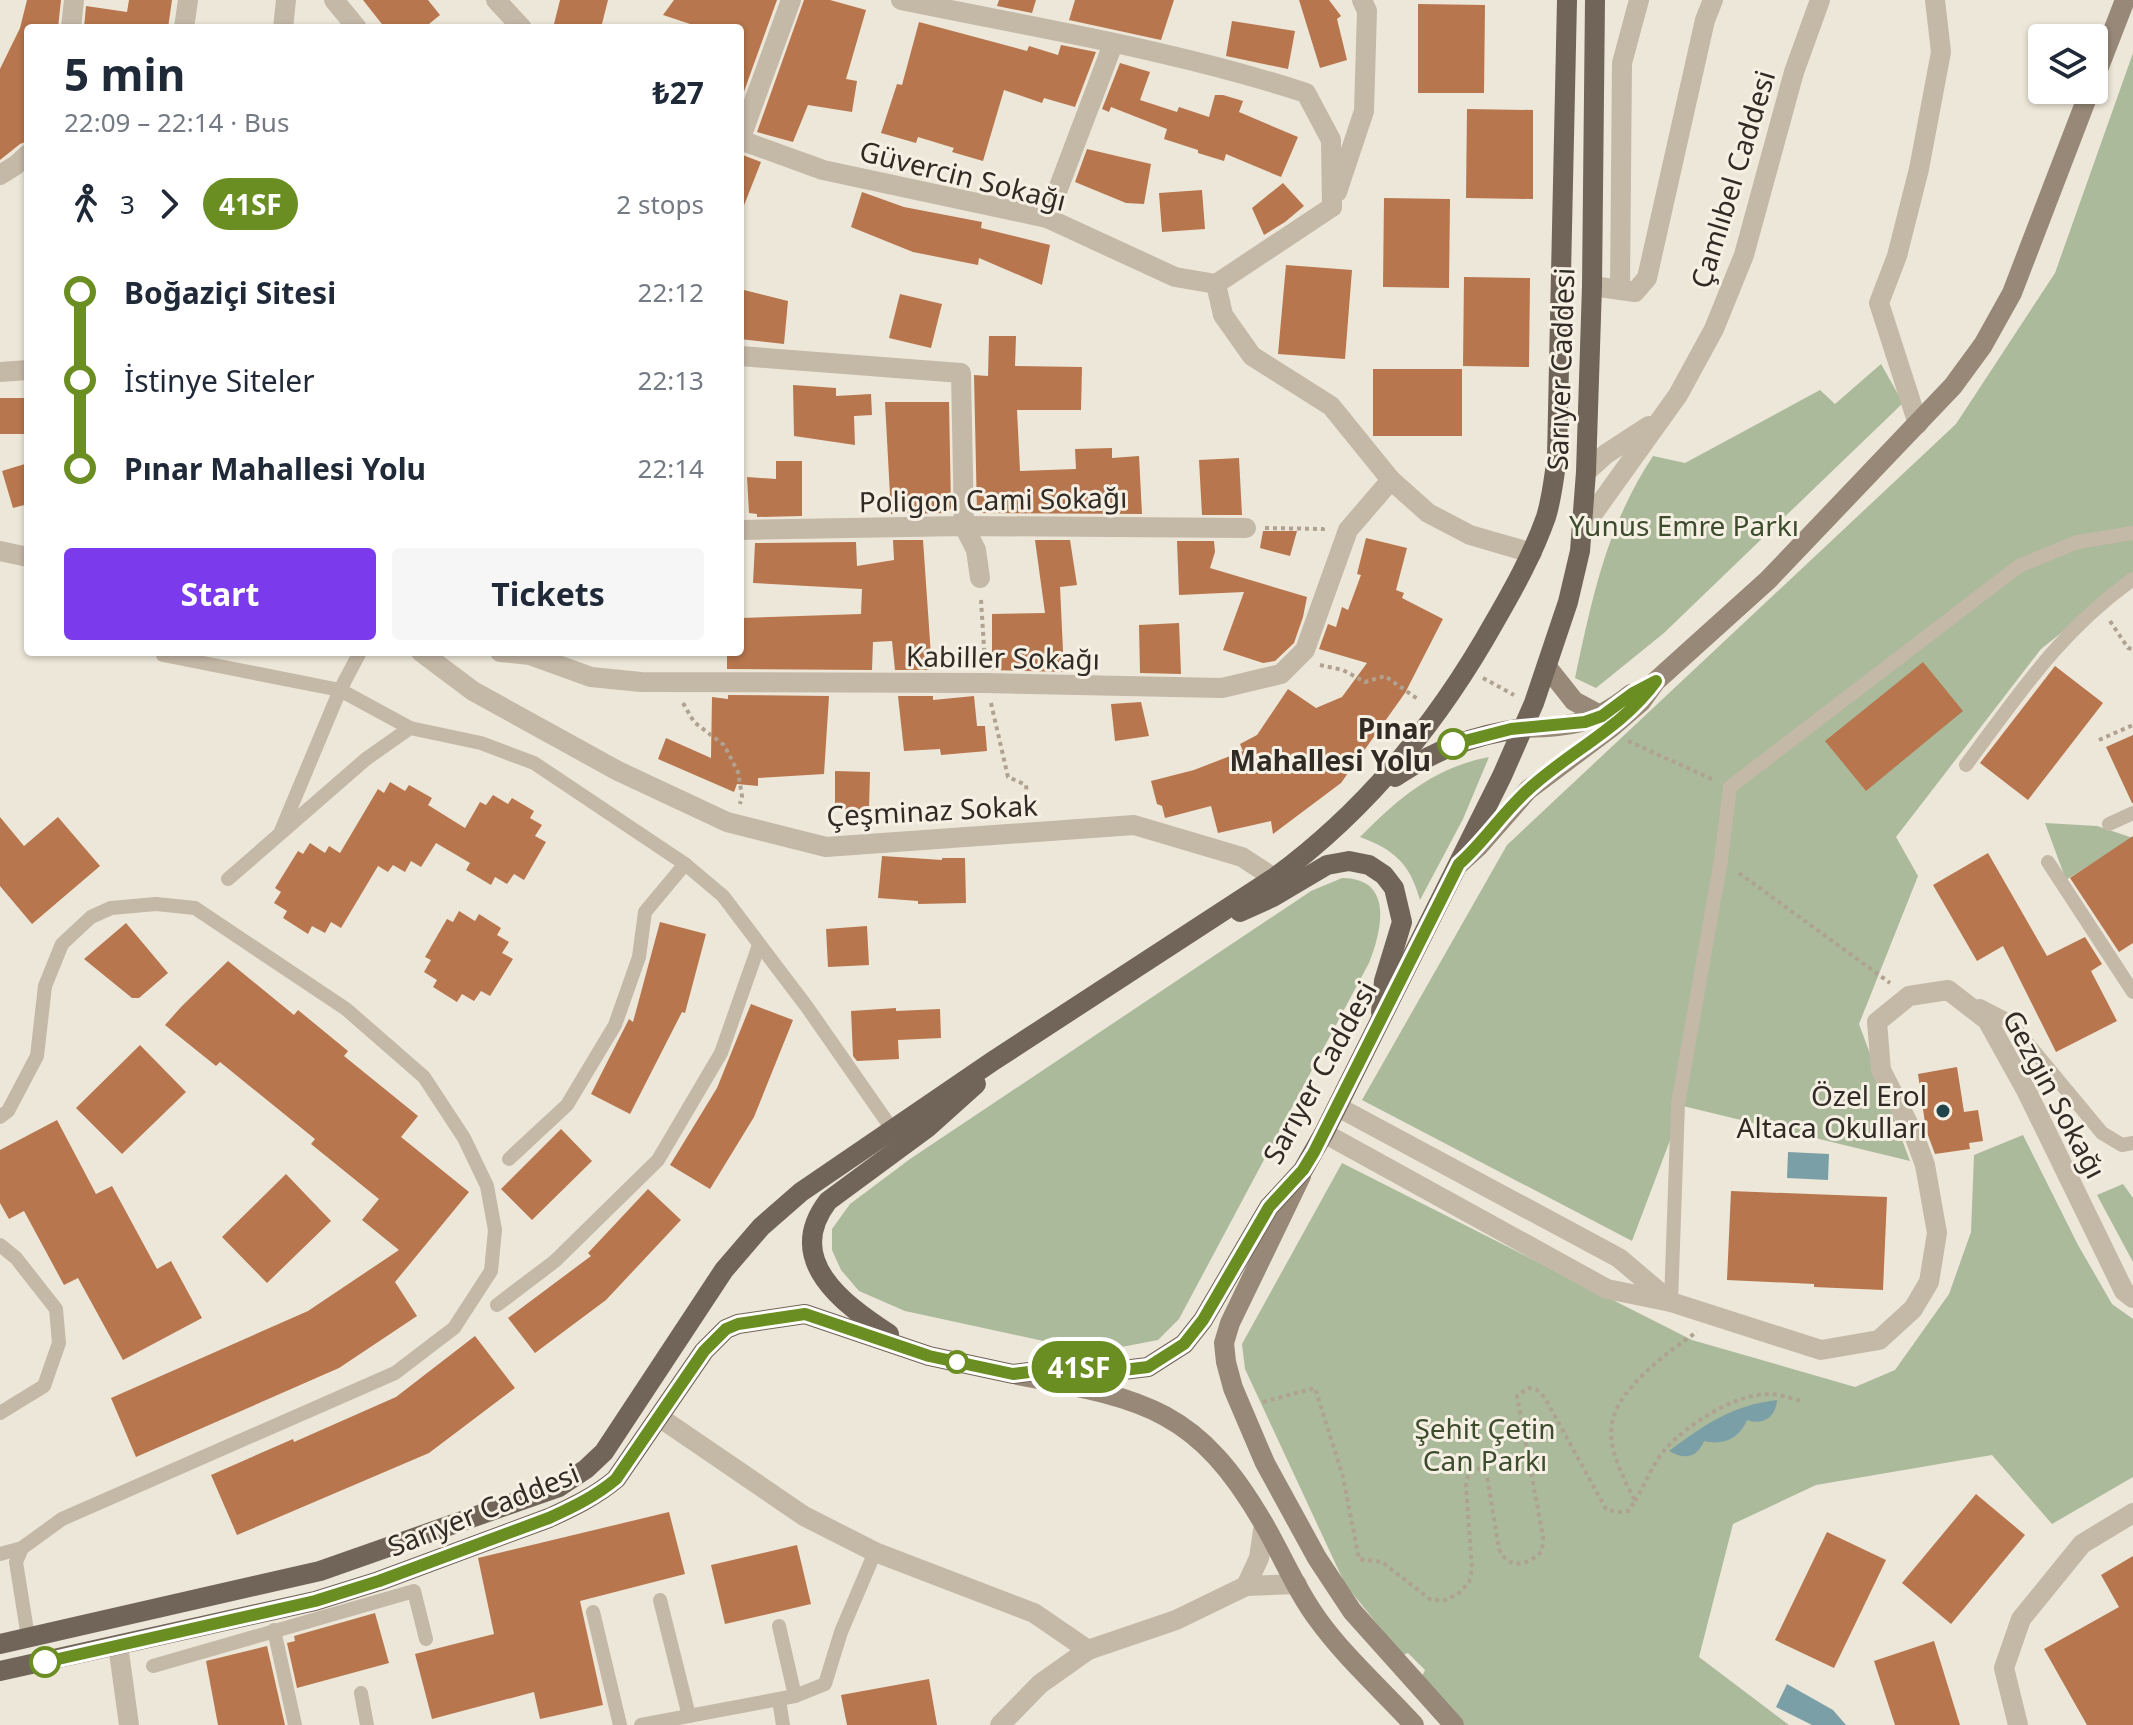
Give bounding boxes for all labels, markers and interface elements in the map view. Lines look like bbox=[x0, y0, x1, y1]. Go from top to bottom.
map controls bbox=[2028, 24, 2108, 104]
button: layers bbox=[2028, 24, 2108, 104]
text: 5 min bbox=[64, 44, 185, 104]
street label: Çamlıbel Caddesi bbox=[1681, 65, 1783, 293]
text: ₺27 bbox=[653, 72, 704, 113]
text: 22:09 – 22:14 · Bus bbox=[64, 104, 289, 140]
street label: Güvercin Sokağı bbox=[856, 131, 1070, 219]
icon: walk bbox=[64, 182, 108, 226]
icon: forward bbox=[147, 182, 191, 226]
text: 41SF bbox=[219, 185, 282, 223]
text: 3 bbox=[120, 186, 135, 222]
text: 2 stops bbox=[616, 186, 704, 222]
street label: Sarıyer Caddesi bbox=[1537, 267, 1583, 471]
text: Boğaziçi Sitesi bbox=[124, 272, 336, 313]
text: 22:12 bbox=[638, 274, 704, 310]
text: İstinye Siteler bbox=[124, 360, 315, 401]
text: 22:13 bbox=[638, 362, 704, 398]
text: Pınar Mahallesi Yolu bbox=[124, 448, 426, 489]
text: 22:14 bbox=[638, 450, 704, 486]
street label: Poligon Cami Sokağı bbox=[858, 478, 1128, 520]
park label: Yunus Emre Parkı bbox=[1569, 506, 1799, 544]
button: Start bbox=[64, 548, 376, 640]
button: Tickets bbox=[392, 548, 704, 640]
street label: Kabiller Sokağı bbox=[906, 636, 1100, 678]
place label: Pınar Mahallesi Yolu bbox=[1230, 709, 1431, 779]
marker: Pınar Mahallesi Yolu bbox=[1438, 729, 1468, 759]
street label: Çeşminaz Sokak bbox=[825, 785, 1039, 835]
street label: Sarıyer Caddesi bbox=[1253, 974, 1385, 1170]
street label: Gezgin Sokağı bbox=[1995, 1003, 2115, 1185]
place label: Özel Erol Altaca Okulları bbox=[1737, 1076, 1927, 1146]
marker: Özel Erol Altaca Okulları bbox=[1934, 1102, 1952, 1120]
line badge: 41SF bbox=[1023, 1341, 1135, 1393]
text: 41SF bbox=[1048, 1348, 1110, 1386]
unlabelled marker bbox=[946, 1351, 968, 1373]
park label: Şehit Çetin Can Parkı bbox=[1414, 1409, 1556, 1479]
street label: Sarıyer Caddesi bbox=[382, 1453, 584, 1565]
unlabelled marker bbox=[30, 1647, 60, 1677]

